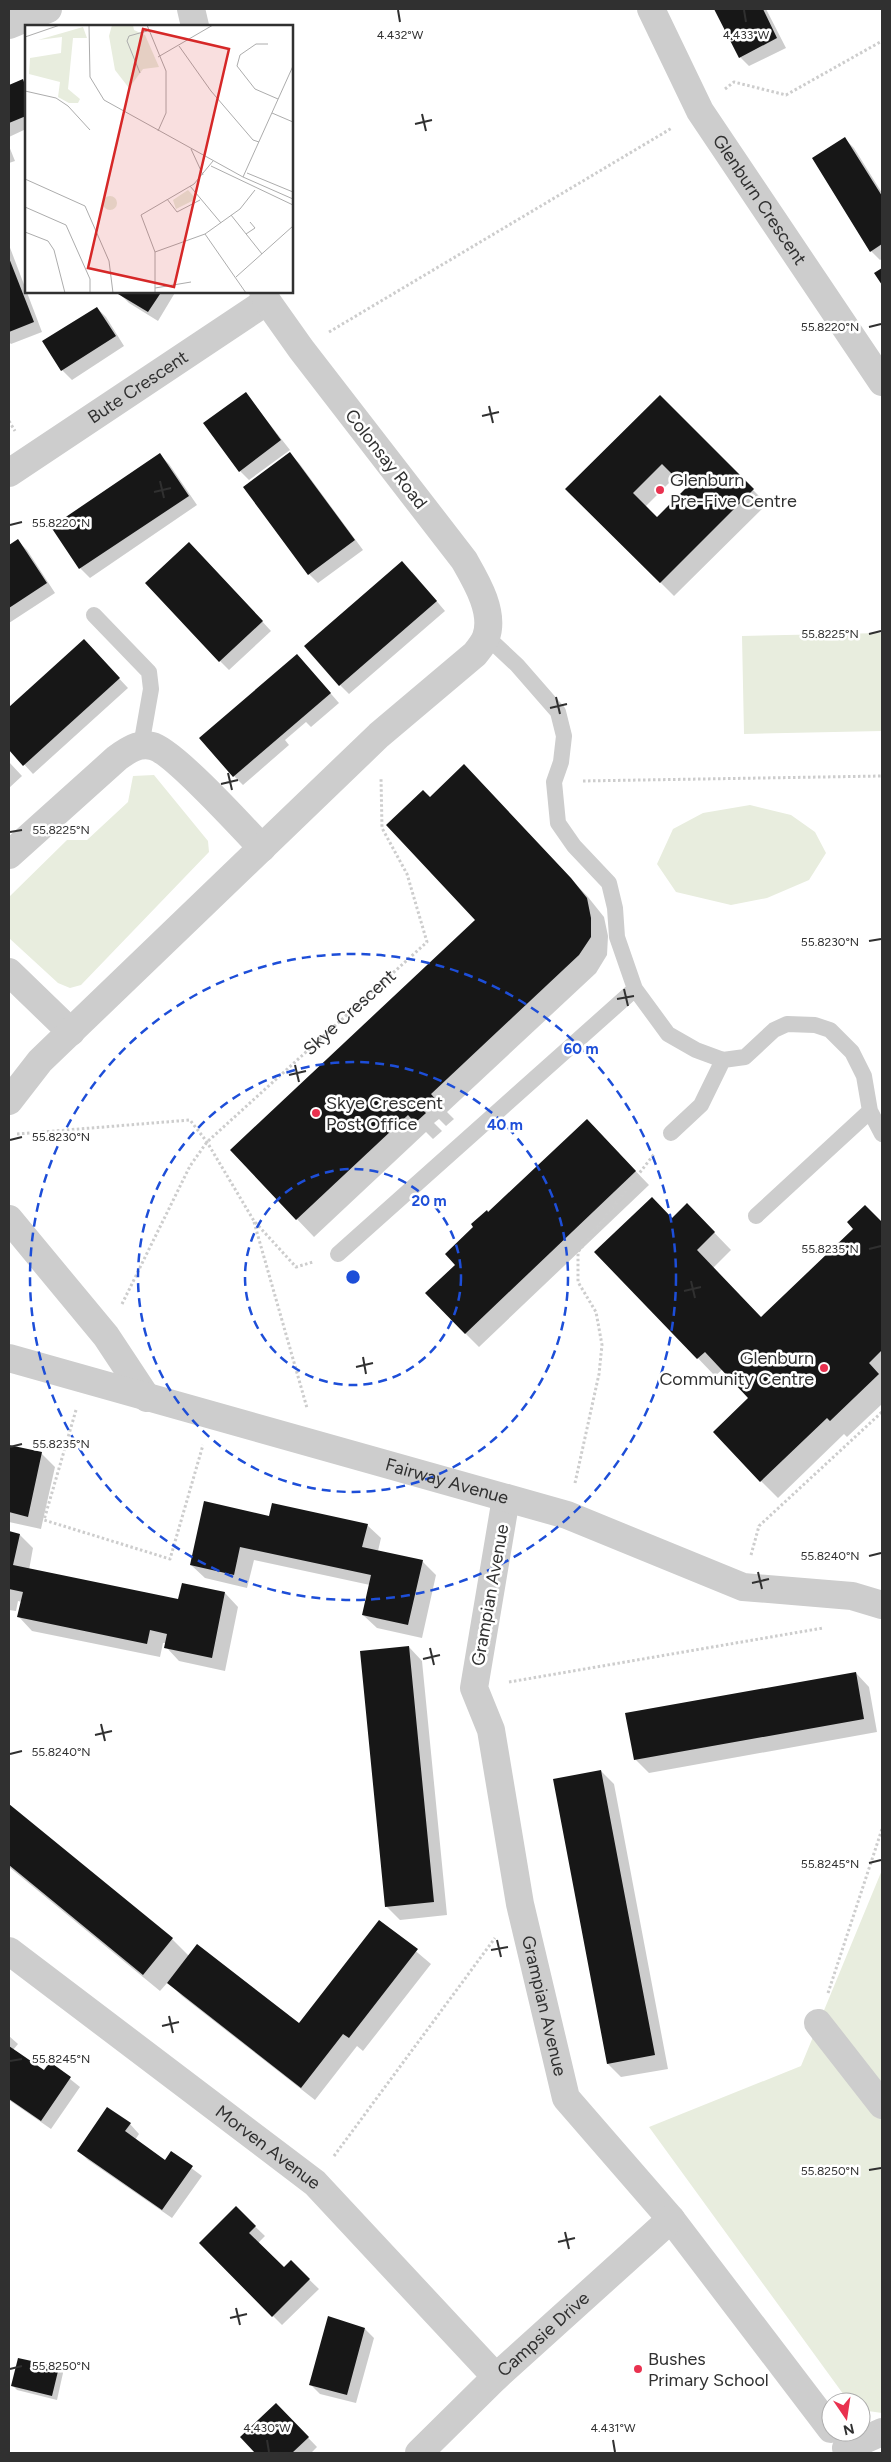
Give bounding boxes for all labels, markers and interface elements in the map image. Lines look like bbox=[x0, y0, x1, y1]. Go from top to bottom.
inset map bbox=[25, 25, 292, 292]
text: 4.432°W bbox=[377, 28, 424, 42]
text: 4.433°W bbox=[723, 28, 770, 42]
street label: Glenburn Crescent bbox=[708, 130, 811, 269]
text: 55.8220°N bbox=[801, 320, 859, 334]
street label: Bute Crescent bbox=[84, 346, 192, 428]
street label: Colonsay Road bbox=[340, 405, 432, 513]
place label: Glenburn Pre-Five Centre bbox=[670, 469, 797, 512]
marker: Glenburn Pre-Five Centre bbox=[654, 484, 666, 496]
text: 55.8220°N bbox=[32, 516, 90, 530]
text: 55.8225°N bbox=[801, 627, 859, 641]
text: 55.8225°N bbox=[32, 823, 90, 837]
text: 55.8230°N bbox=[801, 935, 859, 949]
street label: Skye Crescent bbox=[299, 965, 400, 1060]
text: 60 m bbox=[563, 1040, 599, 1058]
place label: Skye Crescent Post Office bbox=[326, 1092, 443, 1135]
marker: Skye Crescent Post Office bbox=[310, 1107, 322, 1119]
text: 40 m bbox=[487, 1116, 523, 1134]
text: 55.8230°N bbox=[32, 1130, 90, 1144]
text: 20 m bbox=[411, 1192, 447, 1210]
text: 55.8235°N bbox=[801, 1242, 859, 1256]
centre of rings bbox=[344, 1268, 362, 1286]
place label: Glenburn Community Centre bbox=[659, 1347, 814, 1390]
marker: Glenburn Community Centre bbox=[818, 1362, 830, 1374]
text: 55.8235°N bbox=[32, 1437, 90, 1451]
street label: Fairway Avenue bbox=[383, 1453, 511, 1509]
street label: Grampian Avenue bbox=[467, 1522, 513, 1668]
text: 55.8240°N bbox=[800, 1549, 860, 1563]
text: 55.8240°N bbox=[31, 1745, 91, 1759]
text: 55.8245°N bbox=[801, 1857, 859, 1871]
street label: Grampian Avenue bbox=[517, 1933, 571, 2078]
text: 55.8245°N bbox=[32, 2052, 90, 2066]
street label: Morven Avenue bbox=[211, 2100, 325, 2194]
text: 55.8250°N bbox=[801, 2164, 859, 2178]
street label: Campsie Drive bbox=[493, 2287, 594, 2381]
place label: Bushes Primary School bbox=[648, 2348, 769, 2391]
text: 55.8250°N bbox=[32, 2359, 90, 2373]
marker: Bushes Primary School bbox=[632, 2363, 644, 2375]
north arrow bbox=[821, 2392, 871, 2442]
text: N bbox=[842, 2420, 856, 2439]
text: 4.430°W bbox=[243, 2421, 291, 2435]
text: 4.431°W bbox=[591, 2421, 636, 2435]

